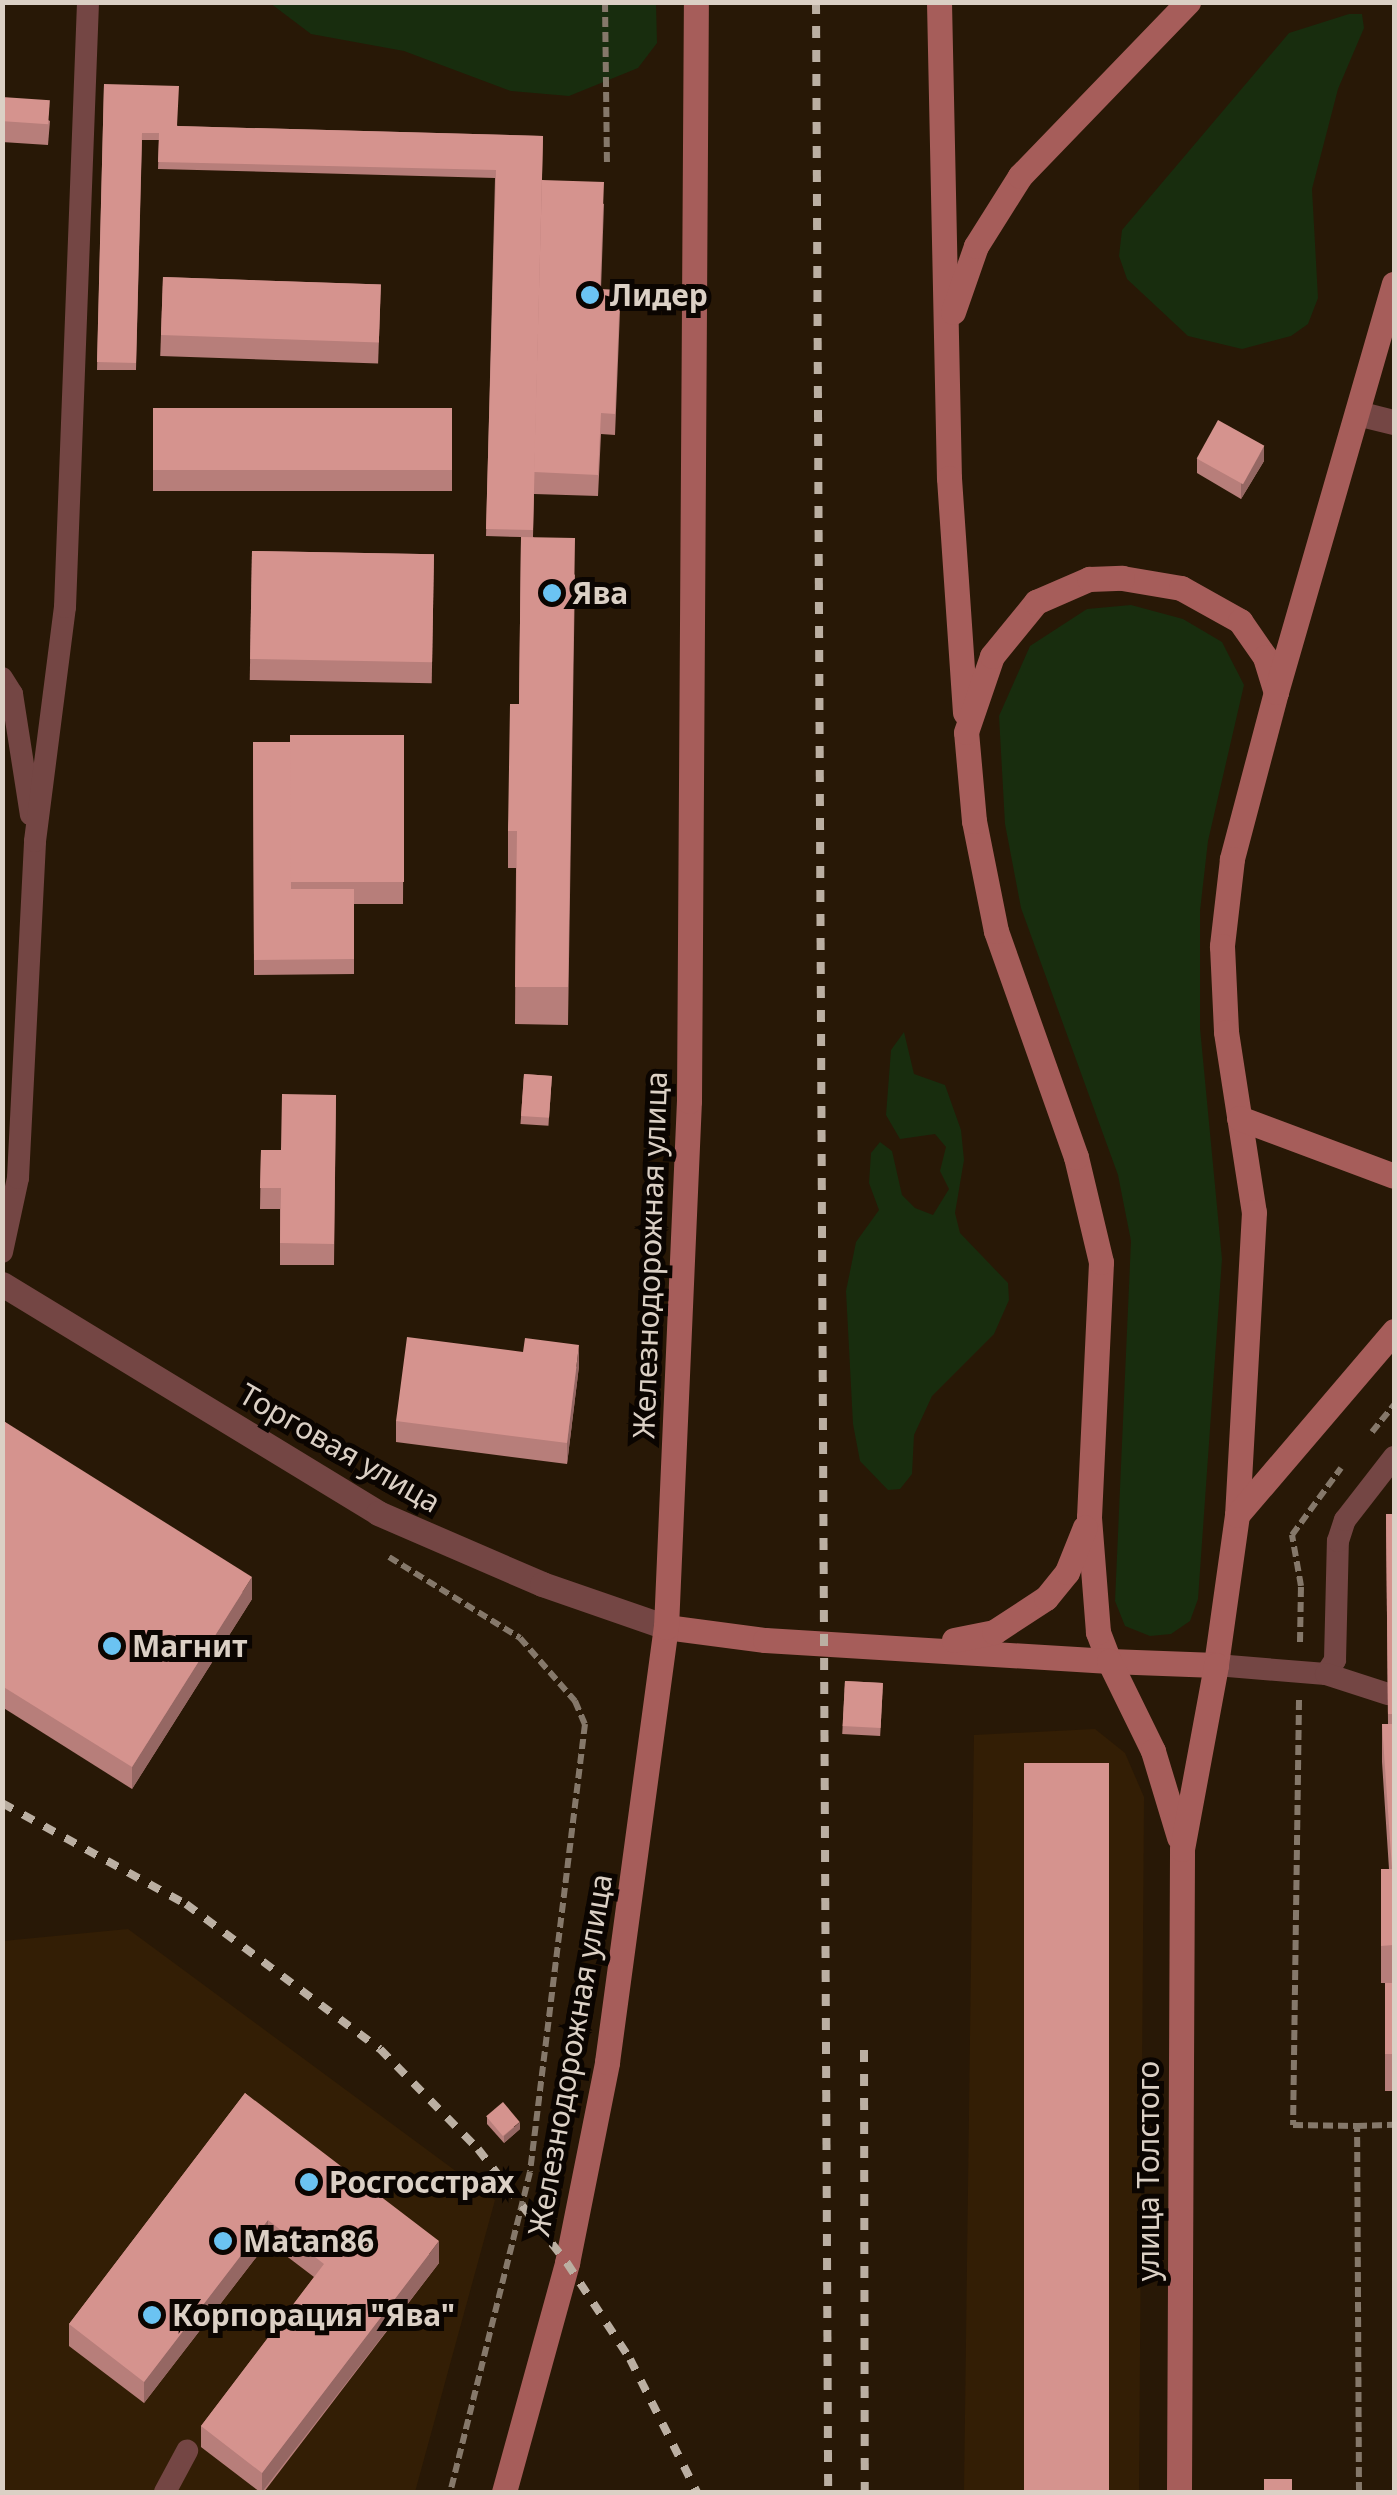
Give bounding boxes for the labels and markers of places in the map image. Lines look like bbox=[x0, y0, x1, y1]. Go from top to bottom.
place label: Лидер bbox=[610, 277, 708, 313]
marker: Лидер bbox=[579, 284, 601, 306]
place label: Ява bbox=[572, 575, 628, 611]
marker: Ява bbox=[541, 582, 563, 604]
place label: Магнит bbox=[132, 1628, 247, 1664]
marker: Магнит bbox=[101, 1635, 123, 1657]
place label: Росгосстрах bbox=[329, 2164, 514, 2200]
marker: Росгосстрах bbox=[298, 2171, 320, 2193]
place label: Matan86 bbox=[243, 2223, 374, 2259]
marker: Matan86 bbox=[212, 2230, 234, 2252]
place label: Корпорация "Ява" bbox=[172, 2297, 455, 2333]
marker: Корпорация "Ява" bbox=[141, 2304, 163, 2326]

